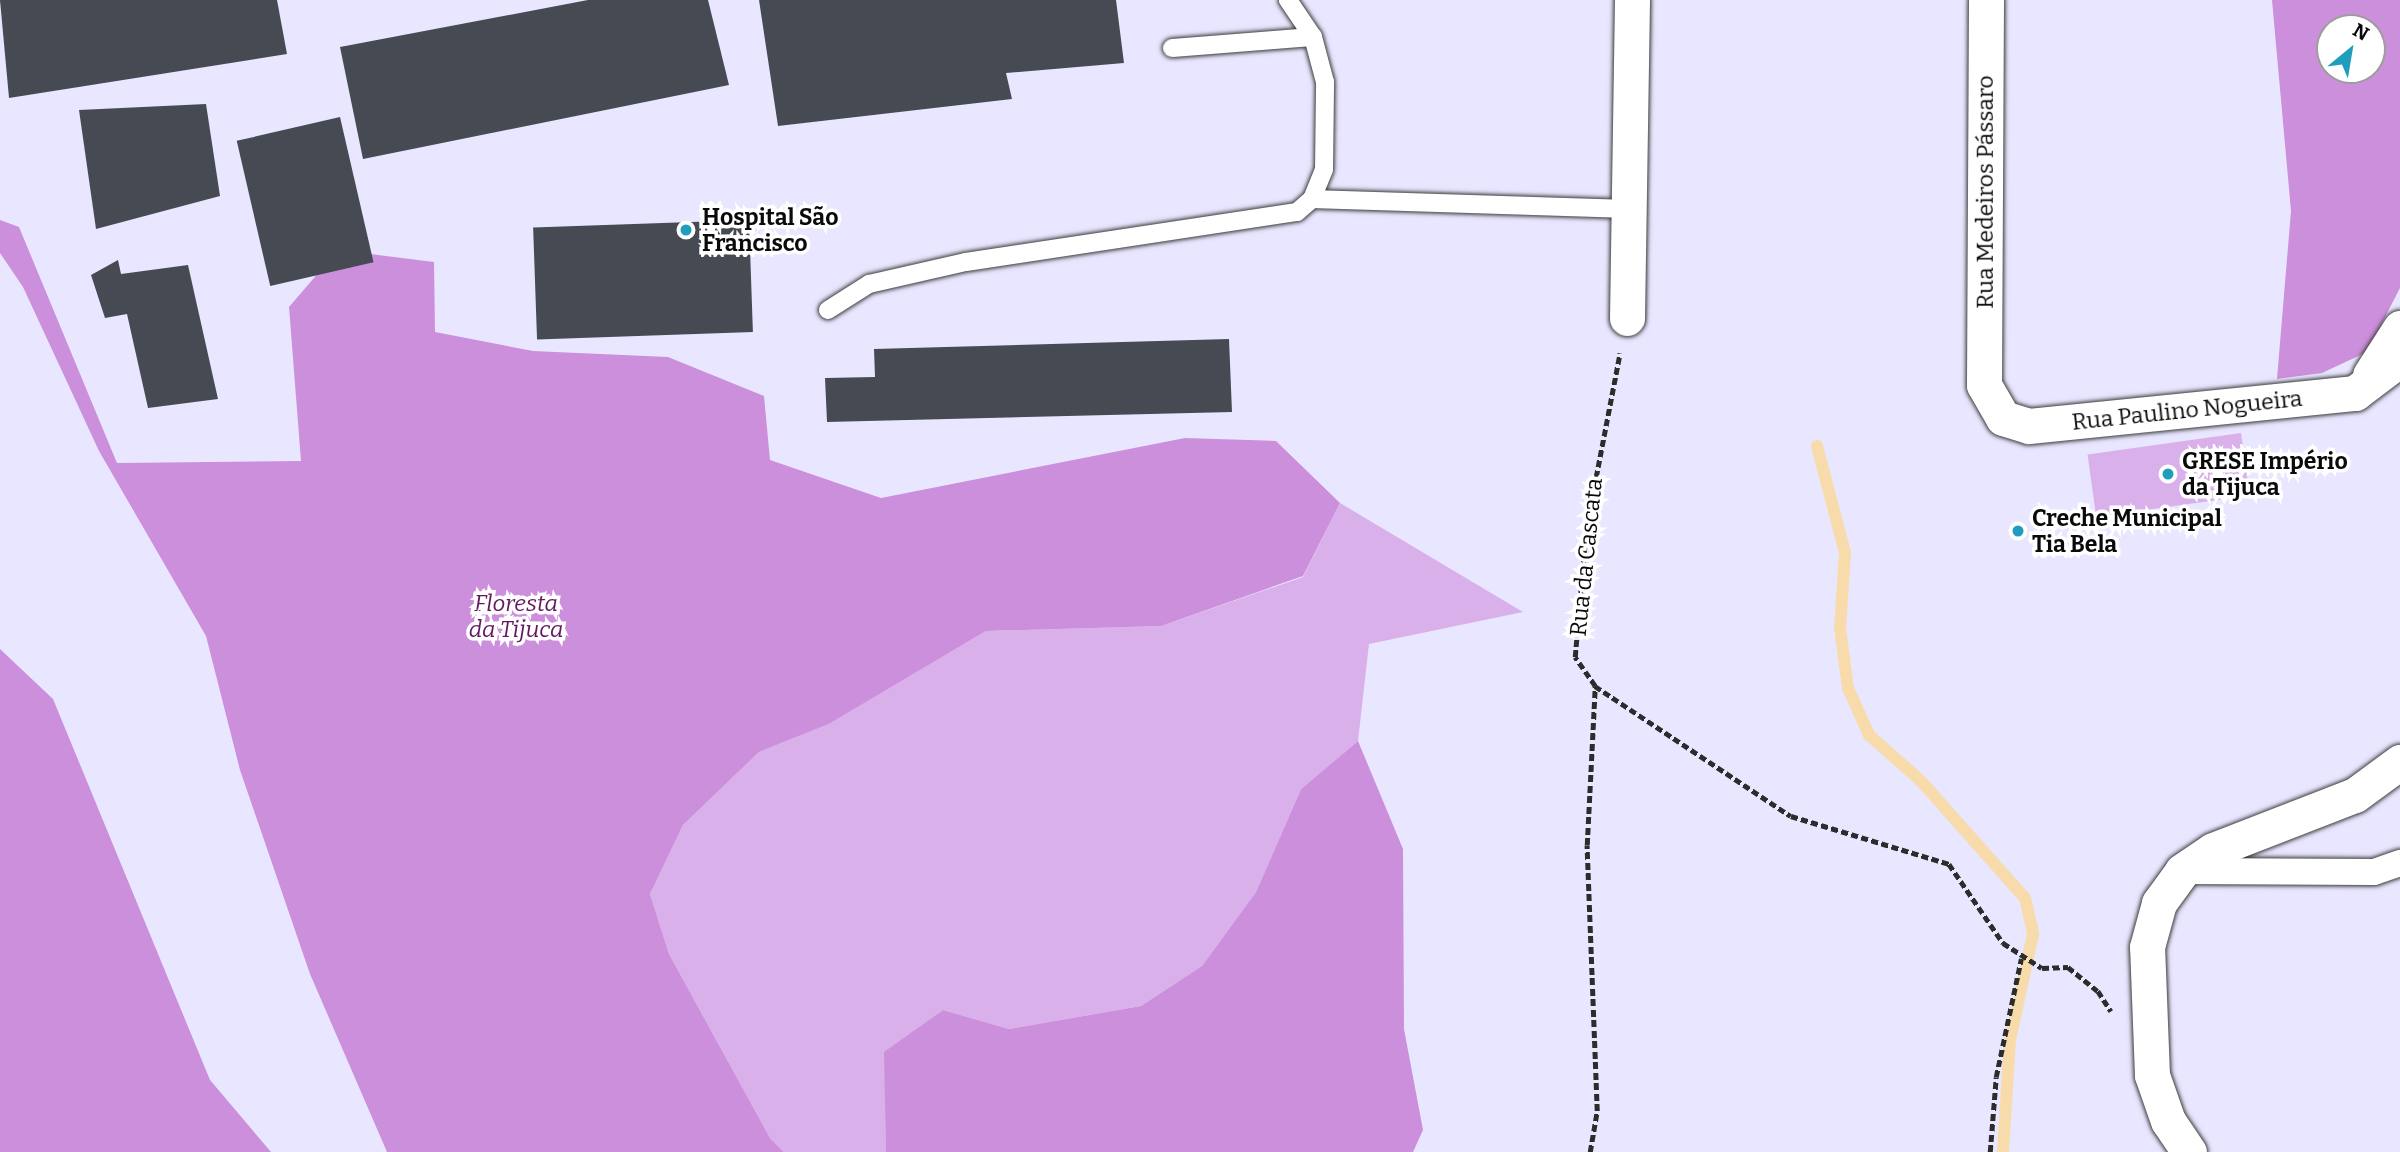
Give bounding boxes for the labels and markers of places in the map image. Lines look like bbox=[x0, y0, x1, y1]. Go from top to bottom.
place label: Hospital São Francisco bbox=[702, 203, 838, 257]
marker: Hospital São Francisco bbox=[676, 220, 696, 240]
place label: GRESE Império da Tijuca bbox=[2182, 447, 2348, 501]
marker: GRESE Império da Tijuca bbox=[2160, 466, 2176, 482]
place label: Creche Municipal Tia Bela bbox=[2032, 504, 2222, 558]
marker: Creche Municipal Tia Bela bbox=[2010, 523, 2026, 539]

